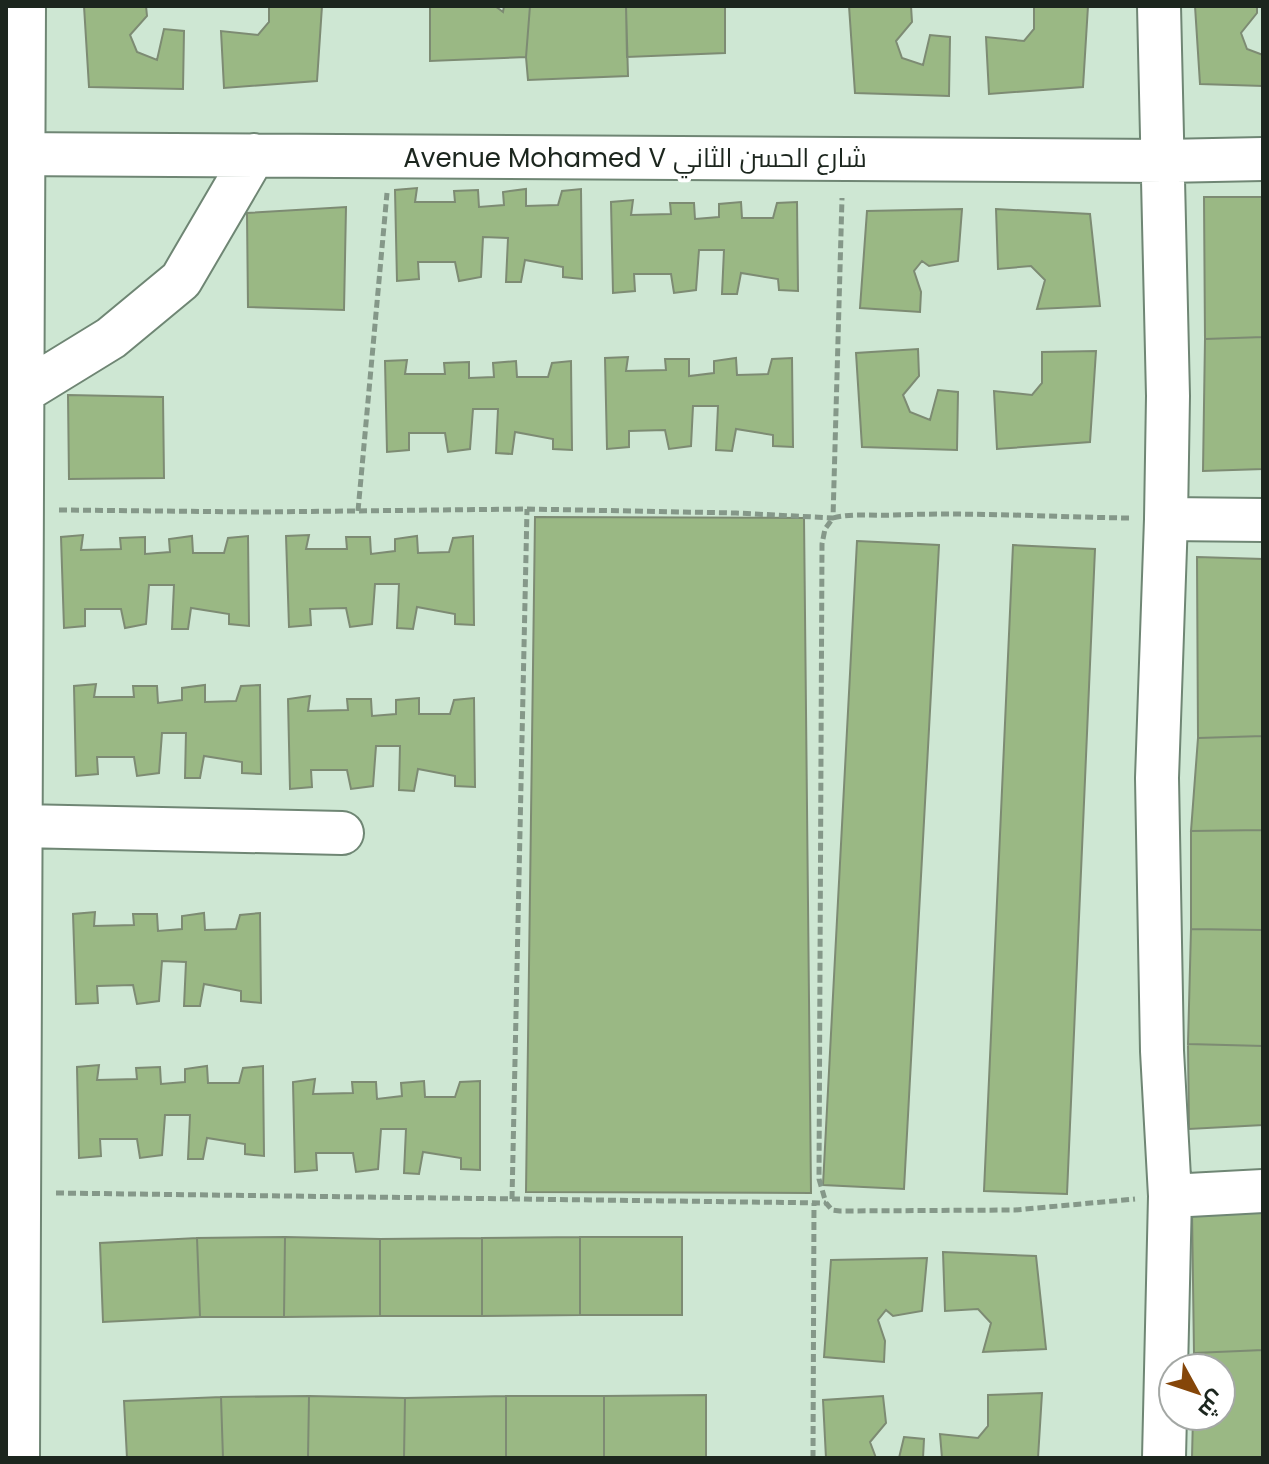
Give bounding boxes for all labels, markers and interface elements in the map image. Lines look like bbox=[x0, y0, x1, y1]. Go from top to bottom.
street label: Avenue Mohamed V شارع الحسن الثاني bbox=[403, 140, 867, 179]
north arrow bbox=[1157, 1352, 1237, 1432]
text: ش bbox=[1191, 1384, 1233, 1425]

